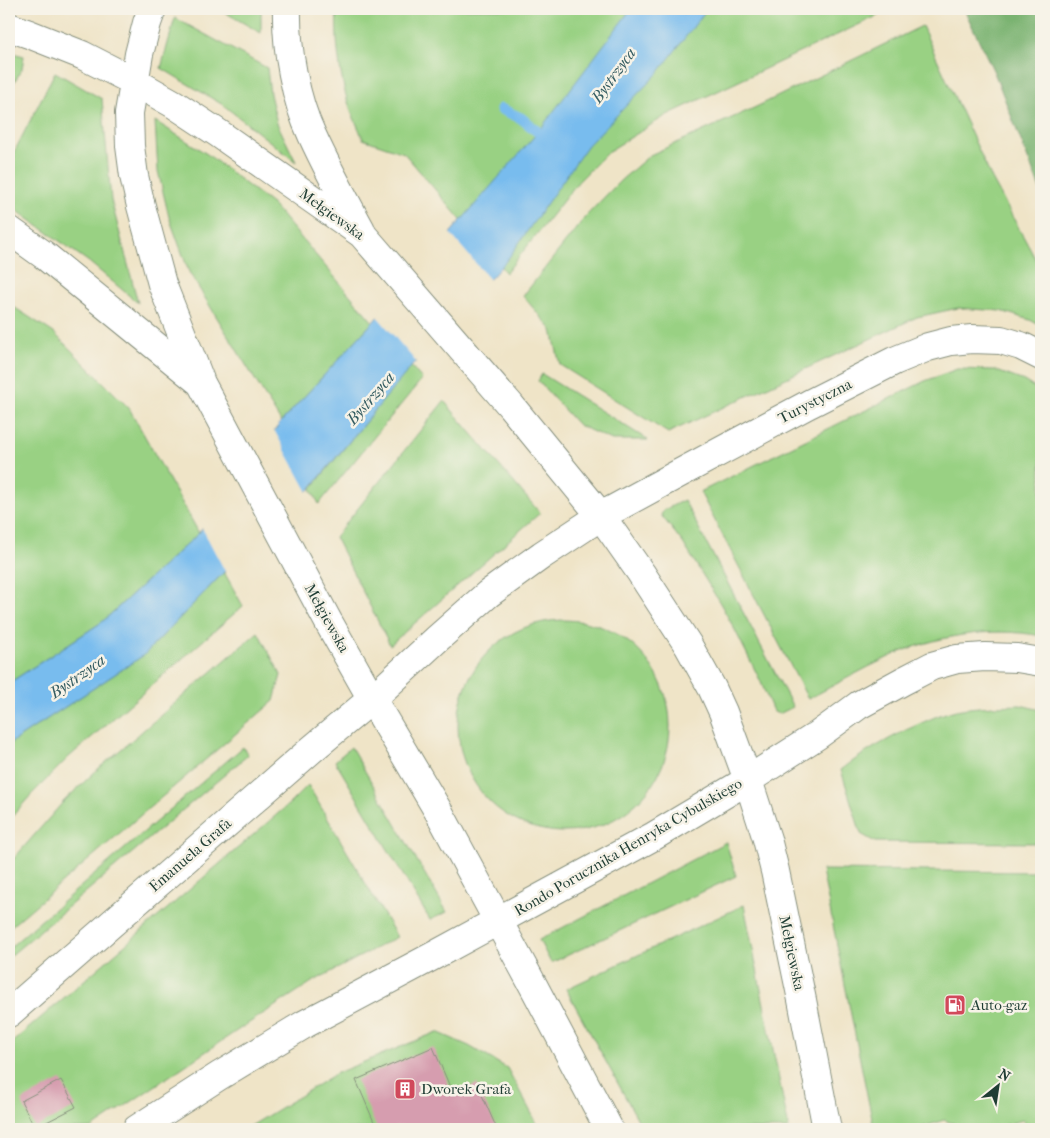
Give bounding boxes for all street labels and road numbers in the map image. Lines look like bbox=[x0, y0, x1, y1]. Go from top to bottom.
street label: Mełgiewska bbox=[296, 184, 369, 244]
street label: Turystyczna bbox=[775, 374, 856, 427]
street label: Mełgiewska bbox=[301, 580, 354, 657]
street label: Rondo Porucznika Henryka Cybulskiego bbox=[511, 774, 745, 920]
street label: Emanuela Grafa bbox=[145, 814, 236, 896]
street label: Mełgiewska bbox=[775, 914, 809, 993]

